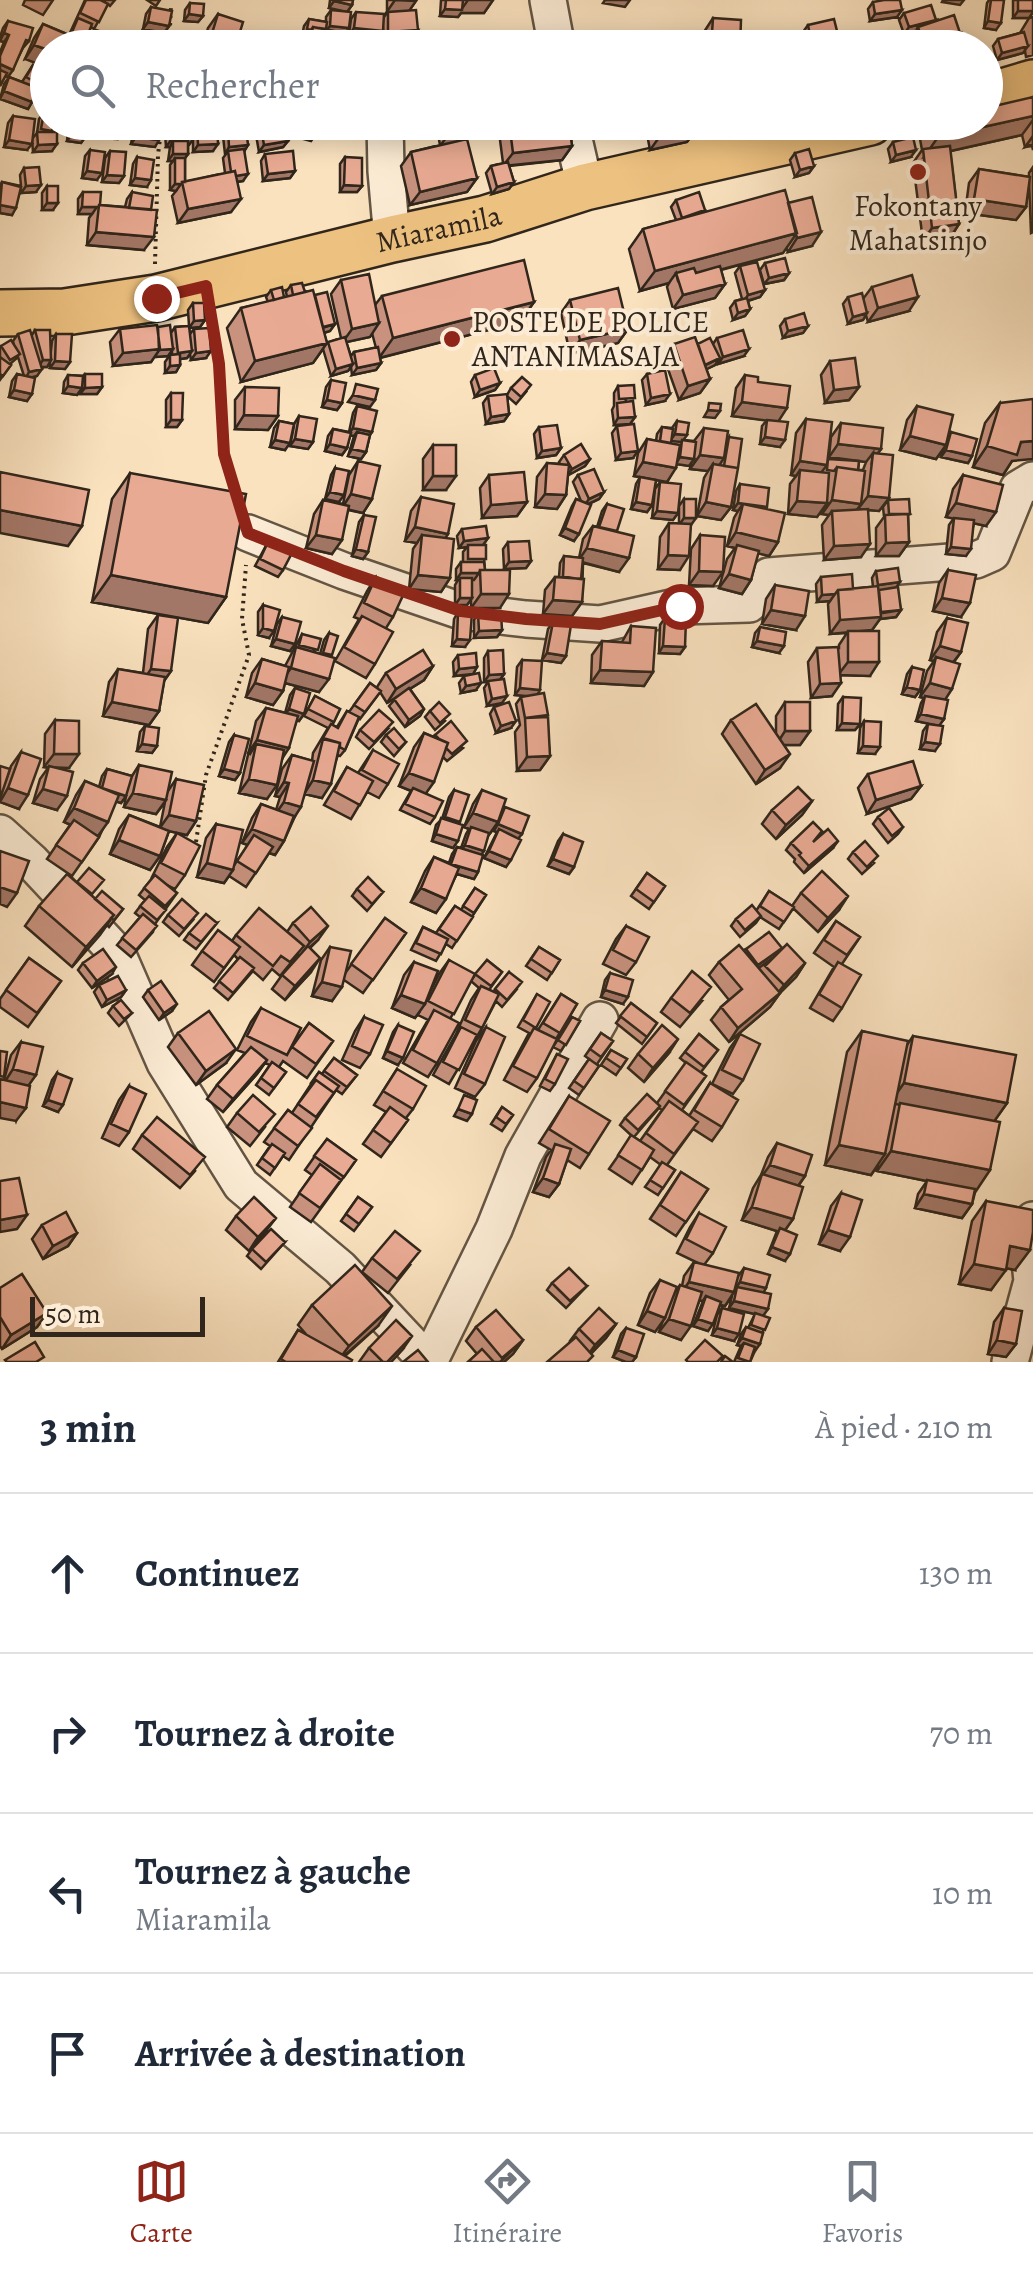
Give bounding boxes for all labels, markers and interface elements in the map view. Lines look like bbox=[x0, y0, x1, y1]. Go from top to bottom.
search box bbox=[30, 30, 1003, 140]
icon: search bbox=[65, 58, 120, 113]
text: Rechercher bbox=[145, 59, 320, 111]
marker: Fokontany Mahatsinjo bbox=[907, 161, 929, 183]
place label: Fokontany Mahatsinjo bbox=[849, 186, 987, 260]
street label: Miaramila bbox=[372, 195, 507, 262]
route end bbox=[134, 276, 180, 322]
place label: POSTE DE POLICE ANTANIMASAJA bbox=[471, 302, 709, 376]
marker: POSTE DE POLICE ANTANIMASAJA bbox=[441, 328, 463, 350]
route start bbox=[658, 584, 704, 630]
scale bar bbox=[30, 1292, 205, 1336]
text: 50 m bbox=[45, 1295, 101, 1333]
text: 3 min bbox=[40, 1399, 136, 1456]
text: À pied · 210 m bbox=[815, 1405, 993, 1449]
icon: ahead bbox=[40, 1546, 95, 1601]
text: Continuez bbox=[135, 1547, 300, 1599]
text: 130 m bbox=[919, 1551, 993, 1595]
icon: right bbox=[40, 1706, 95, 1761]
text: Tournez à droite bbox=[135, 1707, 395, 1759]
text: 70 m bbox=[930, 1711, 993, 1755]
text: Tournez à gauche bbox=[135, 1845, 411, 1897]
icon: left bbox=[40, 1866, 95, 1921]
text: 10 m bbox=[932, 1871, 993, 1915]
text: Miaramila bbox=[135, 1897, 271, 1941]
icon: arrive bbox=[40, 2026, 95, 2081]
text: Arrivée à destination bbox=[135, 2027, 466, 2079]
tab: Carte bbox=[130, 2154, 193, 2252]
tab: Itinéraire bbox=[453, 2154, 562, 2252]
tab: Favoris bbox=[822, 2154, 903, 2252]

